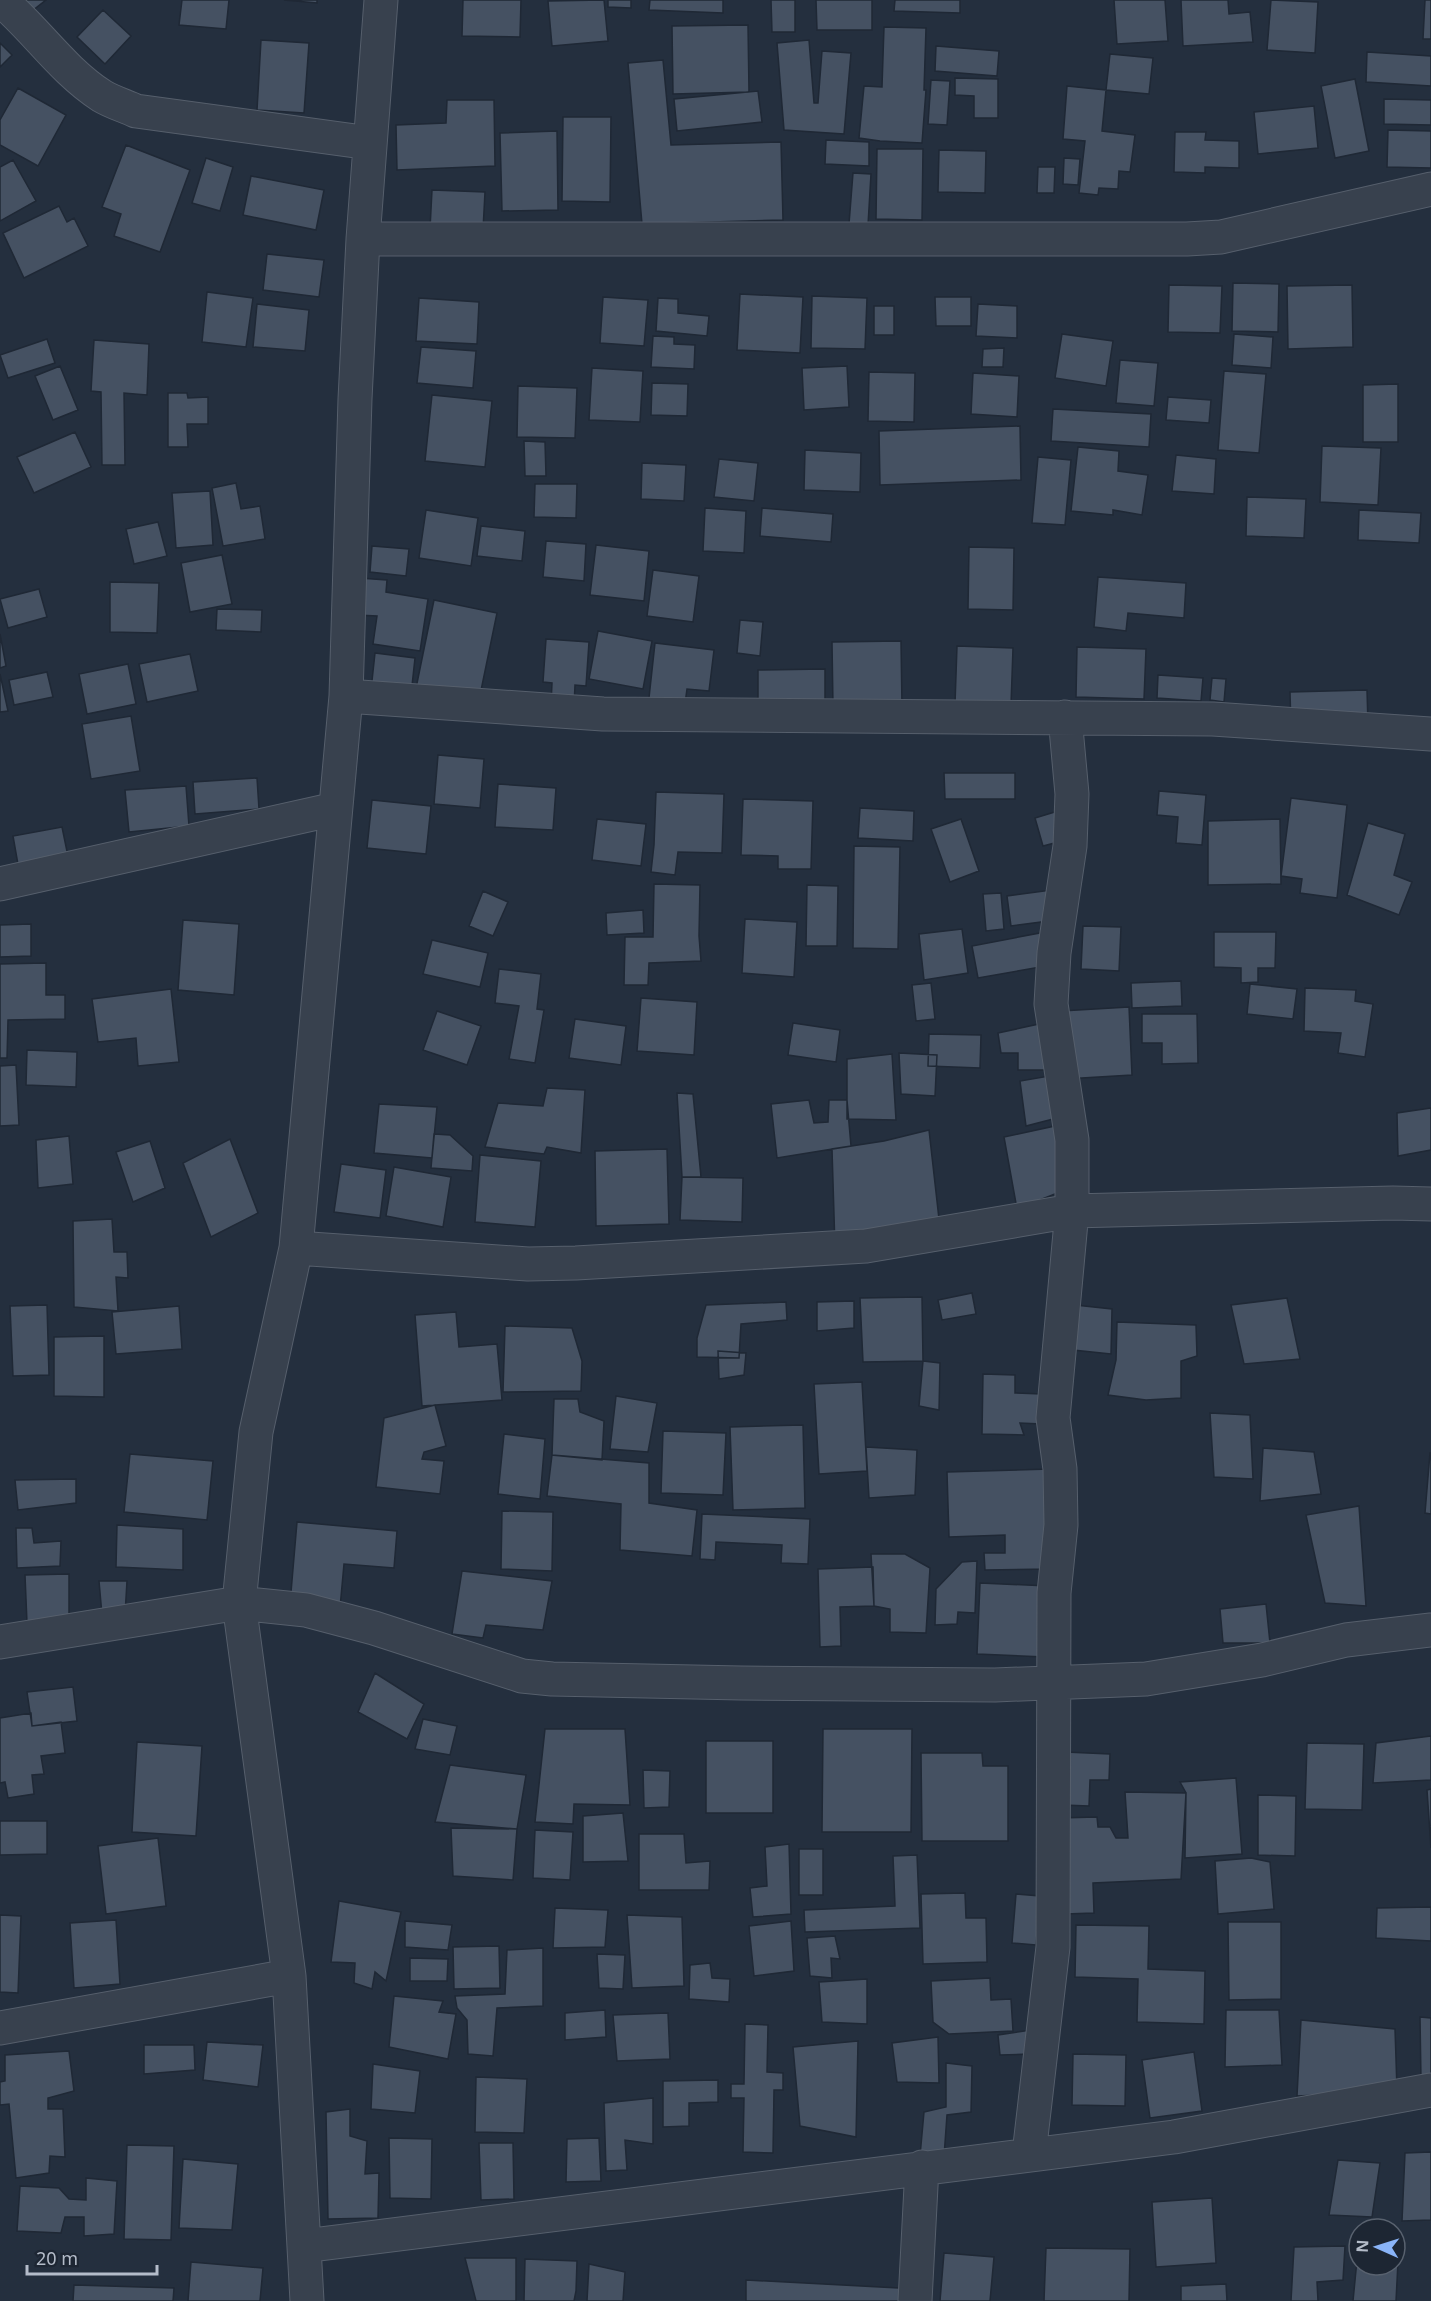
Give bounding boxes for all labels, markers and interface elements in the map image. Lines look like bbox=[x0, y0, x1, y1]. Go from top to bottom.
north arrow bbox=[1347, 2217, 1407, 2277]
scale bar bbox=[27, 2238, 158, 2276]
text: N bbox=[1351, 2239, 1373, 2253]
text: 20 m bbox=[36, 2246, 78, 2270]

